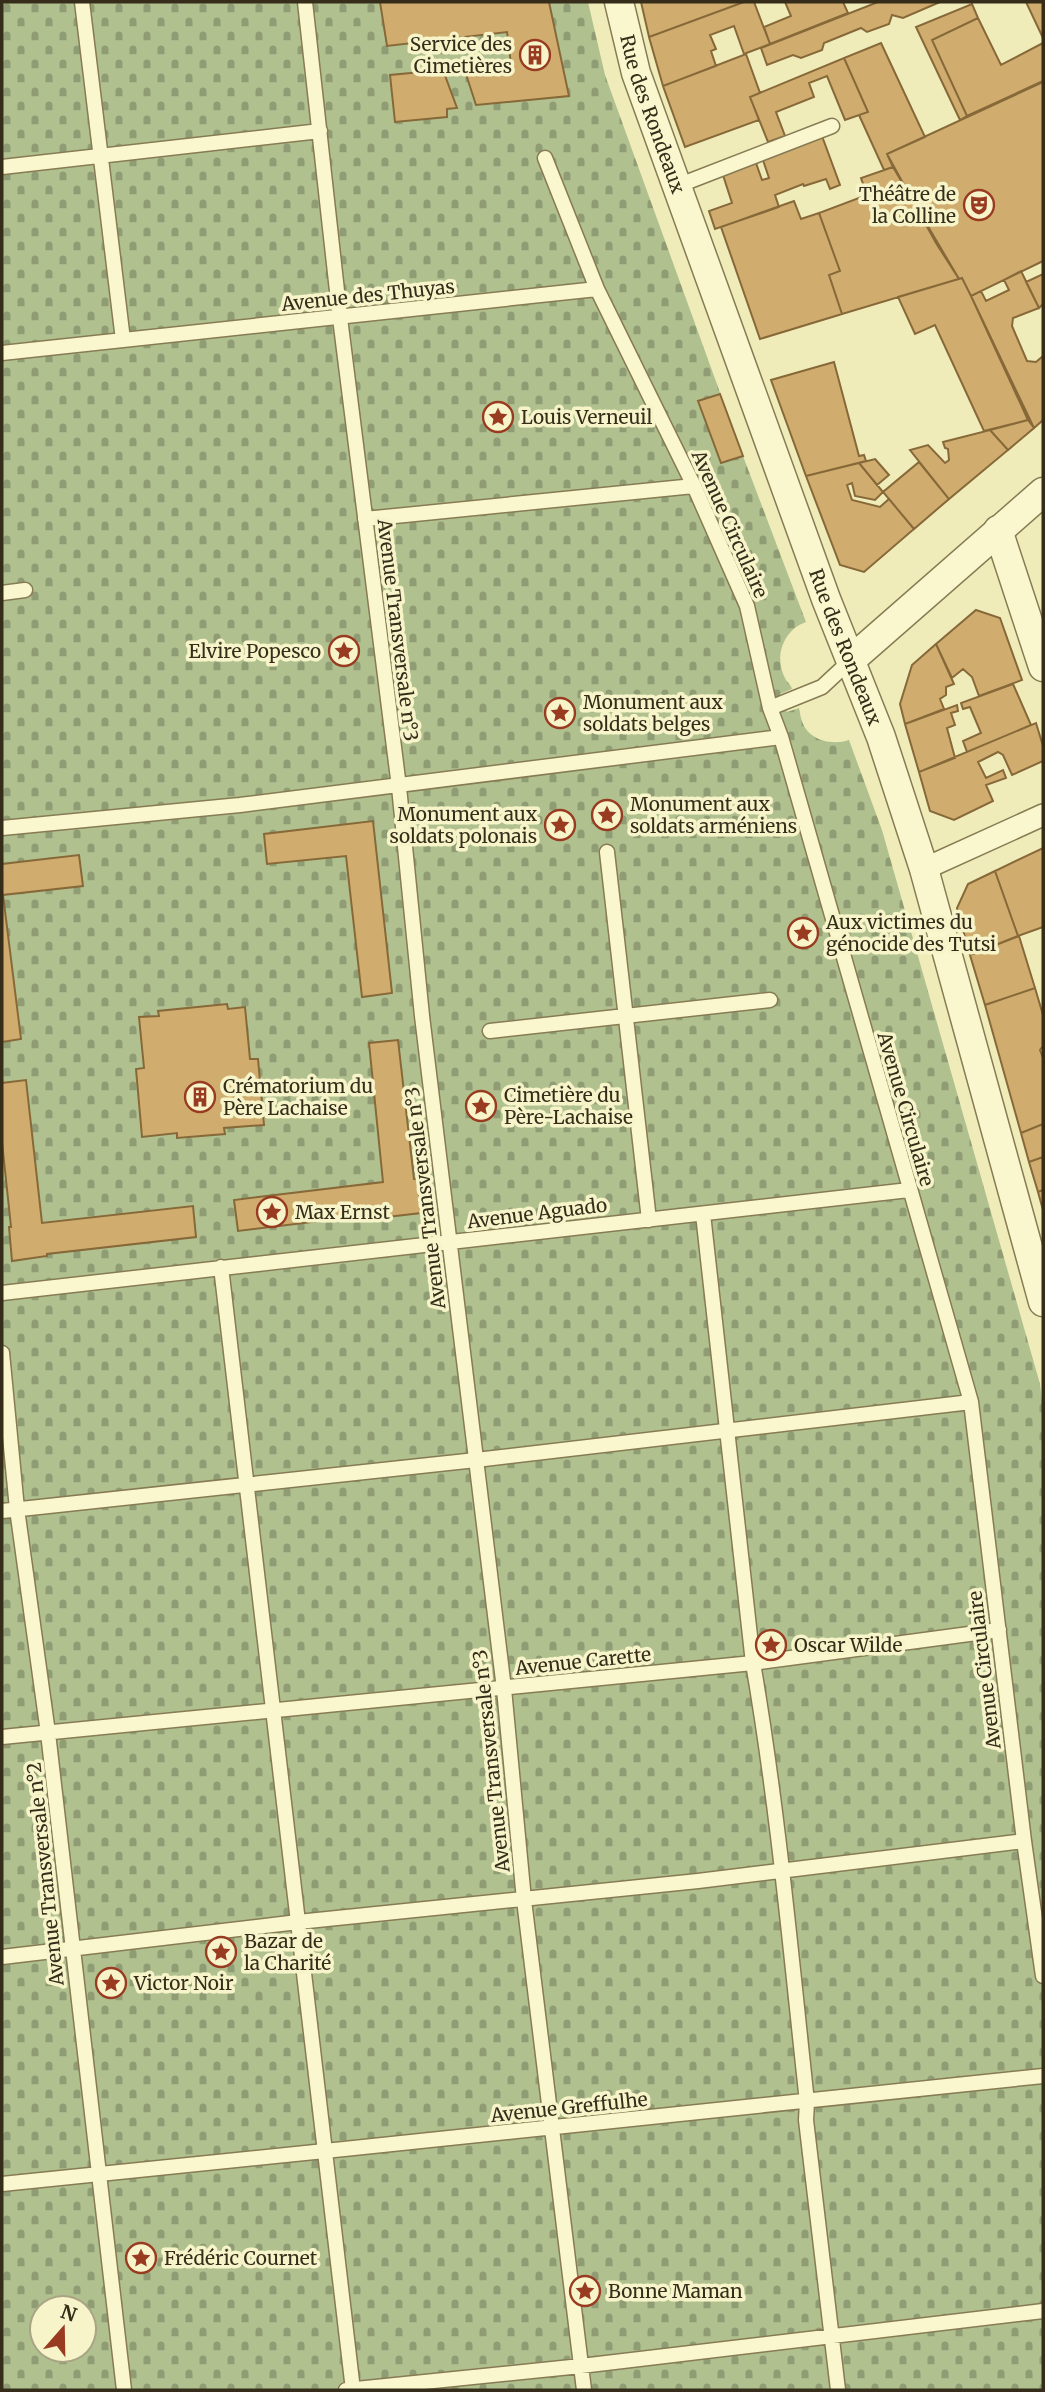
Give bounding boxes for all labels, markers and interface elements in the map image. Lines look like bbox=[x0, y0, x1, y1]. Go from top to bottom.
place label: Service des Cimetières bbox=[410, 32, 512, 78]
street label: Rue des Rondeaux bbox=[615, 32, 691, 197]
building icon: Service des Cimetières bbox=[518, 38, 552, 72]
place label: Théâtre de la Colline bbox=[859, 182, 956, 228]
theatre icon: Théâtre de la Colline bbox=[962, 188, 996, 222]
street label: Avenue des Thuyas bbox=[279, 274, 456, 316]
place icon: Louis Verneuil bbox=[481, 400, 515, 434]
place label: Louis Verneuil bbox=[521, 405, 652, 429]
street label: Avenue Circulaire bbox=[686, 445, 773, 602]
street label: Avenue Transversale n°3 bbox=[372, 516, 424, 743]
street label: Rue des Rondeaux bbox=[804, 565, 887, 729]
place icon: Elvire Popesco bbox=[327, 634, 361, 668]
place label: Elvire Popesco bbox=[188, 639, 321, 663]
place label: Monument aux soldats belges bbox=[583, 690, 723, 736]
place icon: Monument aux soldats belges bbox=[543, 696, 577, 730]
place label: Monument aux soldats arméniens bbox=[630, 792, 797, 838]
place icon: Monument aux soldats arméniens bbox=[590, 798, 624, 832]
place label: Monument aux soldats polonais bbox=[390, 802, 538, 848]
place icon: Monument aux soldats polonais bbox=[543, 808, 577, 842]
place label: Aux victimes du génocide des Tutsi bbox=[825, 910, 996, 956]
place icon: Aux victimes du génocide des Tutsi bbox=[786, 916, 820, 950]
street label: Avenue Circulaire bbox=[872, 1028, 940, 1189]
place label: Crématorium du Père Lachaise bbox=[223, 1074, 373, 1120]
building icon: Crématorium du Père Lachaise bbox=[183, 1080, 217, 1114]
place label: Cimetière du Père-Lachaise bbox=[504, 1083, 633, 1129]
street label: Avenue Transversale n°3 bbox=[399, 1085, 451, 1312]
place icon: Cimetière du Père-Lachaise bbox=[464, 1089, 498, 1123]
street label: Avenue Aguado bbox=[465, 1193, 608, 1234]
place icon: Max Ernst bbox=[255, 1195, 289, 1229]
place label: Max Ernst bbox=[295, 1200, 390, 1224]
street label: Avenue Circulaire bbox=[962, 1589, 1006, 1752]
place icon: Oscar Wilde bbox=[754, 1628, 788, 1662]
place label: Oscar Wilde bbox=[794, 1633, 902, 1657]
street label: Avenue Carette bbox=[513, 1642, 652, 1680]
street label: Avenue Transversale n°3 bbox=[467, 1648, 515, 1875]
street label: Avenue Transversale n°2 bbox=[21, 1761, 69, 1988]
place label: Bazar de la Charité bbox=[244, 1929, 331, 1975]
place icon: Bazar de la Charité bbox=[204, 1935, 238, 1969]
place icon: Victor Noir bbox=[94, 1966, 128, 2000]
place label: Victor Noir bbox=[133, 1971, 234, 1995]
street label: Avenue Greffulhe bbox=[488, 2087, 649, 2127]
place icon: Frédéric Cournet bbox=[124, 2241, 158, 2275]
place label: Frédéric Cournet bbox=[164, 2246, 318, 2270]
place icon: Bonne Maman bbox=[568, 2274, 602, 2308]
place label: Bonne Maman bbox=[608, 2279, 743, 2303]
north arrow bbox=[28, 2294, 98, 2364]
text: N bbox=[58, 2299, 80, 2327]

